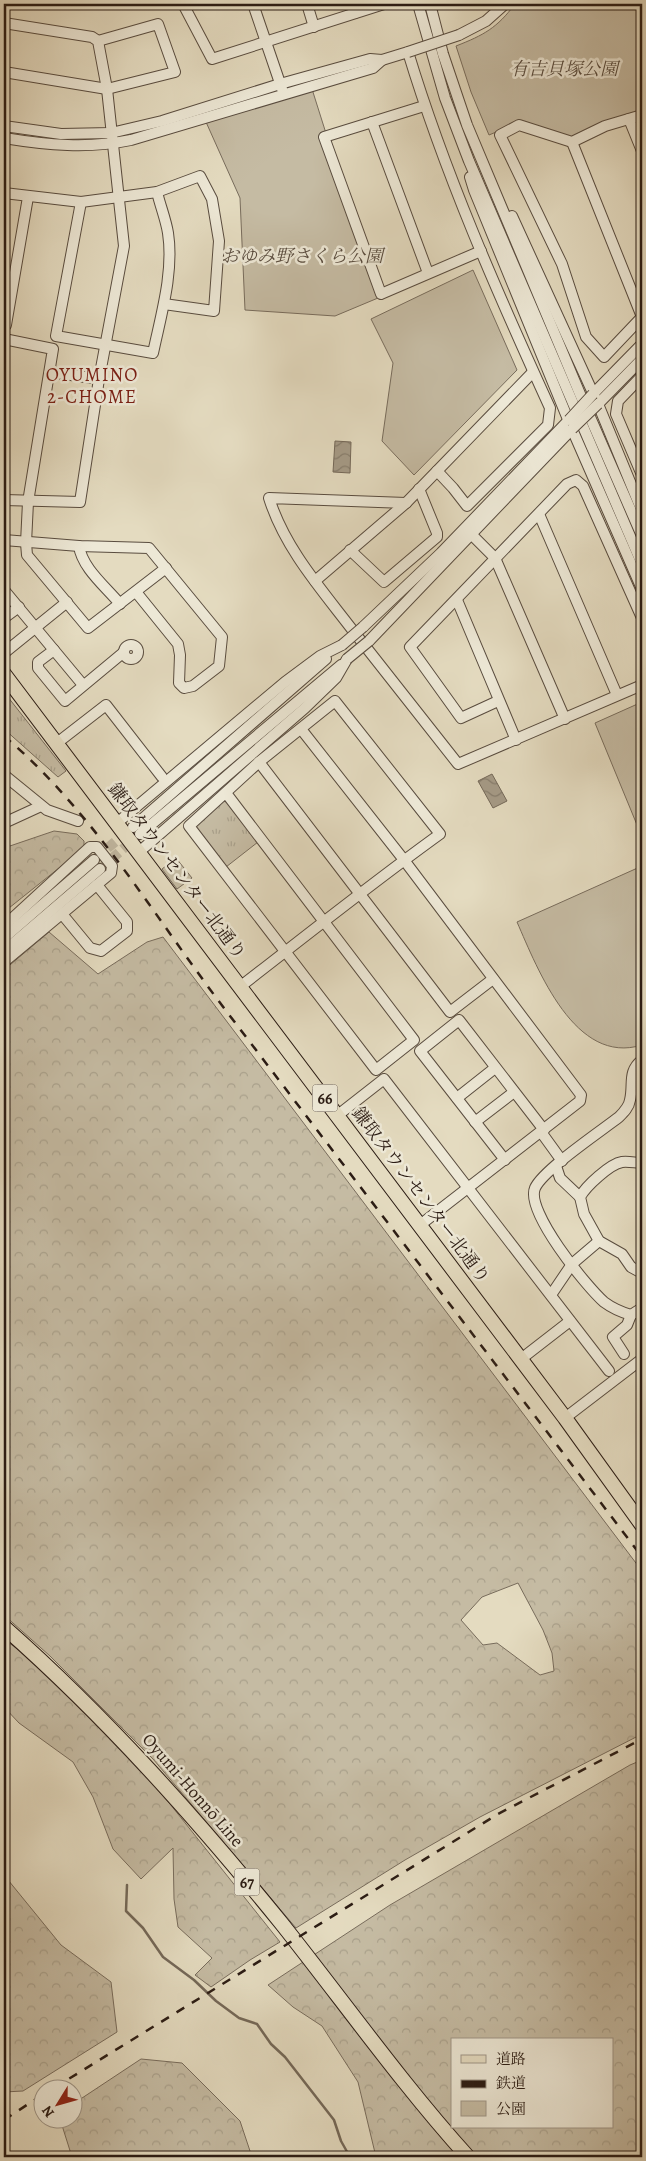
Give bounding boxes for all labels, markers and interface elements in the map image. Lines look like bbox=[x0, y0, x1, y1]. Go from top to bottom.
park label: 有吉貝塚公園 bbox=[510, 57, 621, 81]
park label: おゆみ野さくら公園 bbox=[221, 244, 386, 268]
district label: OYUMINO 2-CHOME bbox=[46, 362, 138, 410]
street label: 鎌取タウンセンター北通り bbox=[103, 778, 251, 964]
road number: 66 bbox=[312, 1084, 338, 1112]
street label: 鎌取タウンセンター北通り bbox=[347, 1102, 495, 1288]
street label: Oyumi-Honnō Line bbox=[137, 1728, 249, 1852]
road number: 67 bbox=[234, 1868, 260, 1895]
legend bbox=[451, 2038, 614, 2128]
text: 道路 bbox=[496, 2049, 526, 2069]
text: 鉄道 bbox=[496, 2073, 526, 2093]
north arrow bbox=[32, 2078, 82, 2128]
text: 公園 bbox=[496, 2099, 526, 2119]
text: N bbox=[37, 2102, 59, 2121]

